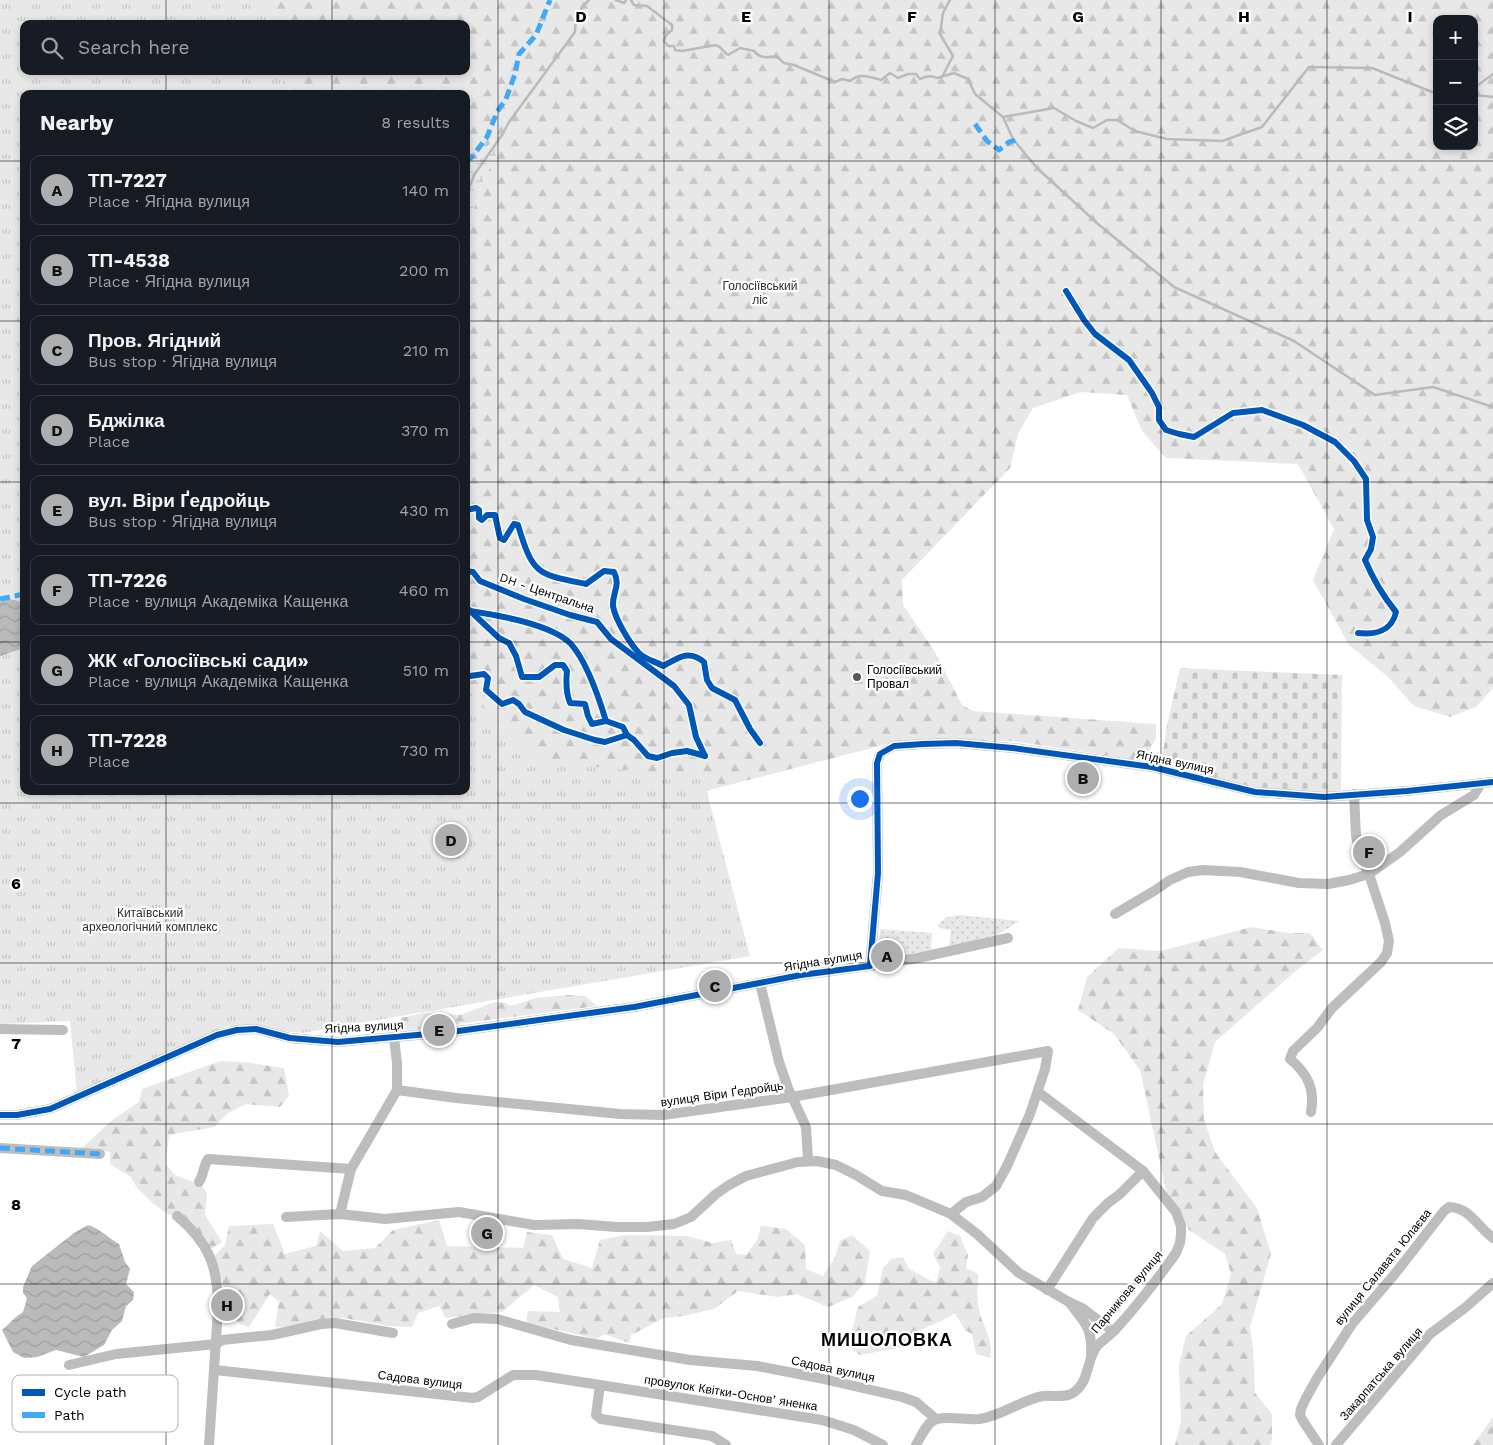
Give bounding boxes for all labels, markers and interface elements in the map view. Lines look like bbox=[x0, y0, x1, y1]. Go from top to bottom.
text: D bbox=[575, 7, 587, 26]
text: E bbox=[741, 7, 751, 26]
text: F bbox=[907, 7, 917, 26]
text: G bbox=[1072, 7, 1084, 26]
text: H bbox=[1238, 7, 1250, 26]
text: I bbox=[1407, 7, 1413, 26]
map controls bbox=[1433, 15, 1478, 150]
button: + bbox=[1433, 15, 1478, 60]
search box bbox=[20, 20, 470, 75]
icon: search bbox=[38, 34, 66, 62]
text: Search here bbox=[78, 36, 189, 59]
button: − bbox=[1433, 60, 1478, 105]
button: layers bbox=[1433, 105, 1478, 150]
text: Nearby bbox=[40, 110, 113, 135]
text: 8 results bbox=[381, 113, 450, 132]
text: ТП-7227 bbox=[88, 169, 167, 192]
text: A bbox=[52, 181, 62, 200]
text: 140 m bbox=[402, 181, 449, 200]
text: Place · Ягідна вулиця bbox=[88, 192, 250, 211]
text: ТП-4538 bbox=[88, 249, 170, 272]
text: B bbox=[52, 261, 62, 280]
text: 200 m bbox=[399, 261, 449, 280]
text: Place · Ягідна вулиця bbox=[88, 272, 250, 291]
park label: Голосіївський ліс bbox=[722, 279, 798, 307]
text: Пров. Ягідний bbox=[88, 329, 221, 352]
text: C bbox=[52, 341, 62, 360]
text: 210 m bbox=[403, 341, 449, 360]
text: Bus stop · Ягідна вулиця bbox=[88, 352, 277, 371]
text: Бджілка bbox=[88, 409, 165, 432]
text: D bbox=[51, 421, 63, 440]
text: 370 m bbox=[401, 421, 449, 440]
text: Place bbox=[88, 432, 130, 451]
text: вул. Віри Ґедройць bbox=[88, 489, 270, 512]
text: E bbox=[52, 501, 62, 520]
text: 430 m bbox=[399, 501, 449, 520]
text: Bus stop · Ягідна вулиця bbox=[88, 512, 277, 531]
text: ТП-7226 bbox=[88, 569, 167, 592]
street label: DH - Центральна bbox=[498, 570, 597, 616]
text: F bbox=[52, 581, 62, 600]
text: 460 m bbox=[399, 581, 449, 600]
text: Place · вулиця Академіка Кащенка bbox=[88, 592, 348, 611]
text: ЖК «Голосіївські сади» bbox=[88, 649, 309, 672]
text: G bbox=[51, 661, 63, 680]
text: 510 m bbox=[403, 661, 449, 680]
place label: Голосіївський Провал bbox=[867, 663, 942, 691]
marker: Голосіївський Провал bbox=[851, 671, 863, 683]
text: Place · вулиця Академіка Кащенка bbox=[88, 672, 348, 691]
text: ТП-7228 bbox=[88, 729, 167, 752]
text: H bbox=[51, 741, 63, 760]
text: 730 m bbox=[400, 741, 449, 760]
street label: Ягідна вулиця bbox=[1135, 747, 1215, 777]
text: Place bbox=[88, 752, 130, 771]
pin: B bbox=[1067, 759, 1099, 797]
your location bbox=[847, 786, 873, 812]
pin: D bbox=[435, 821, 467, 859]
pin: F bbox=[1353, 833, 1385, 871]
text: 6 bbox=[11, 874, 21, 893]
park label: Китаївський археологічний комплекс bbox=[82, 906, 218, 934]
pin: A bbox=[871, 937, 903, 975]
street label: Ягідна вулиця bbox=[783, 948, 863, 974]
pin: C bbox=[699, 967, 731, 1005]
pin: E bbox=[423, 1011, 455, 1049]
street label: Ягідна вулиця bbox=[324, 1018, 404, 1036]
text: 7 bbox=[11, 1034, 21, 1053]
street label: вулиця Віри Ґедройць bbox=[660, 1077, 784, 1110]
text: 8 bbox=[11, 1195, 21, 1214]
street label: вулиця Салавата Юлаєва bbox=[1332, 1206, 1434, 1328]
pin: G bbox=[471, 1214, 503, 1252]
street label: Парникова вулиця bbox=[1088, 1248, 1166, 1336]
pin: H bbox=[211, 1286, 243, 1324]
street label: Закарпатська вулиця bbox=[1337, 1325, 1425, 1423]
district label: МИШОЛОВКА bbox=[821, 1329, 953, 1350]
street label: Садова вулиця bbox=[790, 1353, 876, 1385]
street label: Садова вулиця bbox=[377, 1368, 463, 1392]
street label: провулок Квітки-Основʼяненка bbox=[643, 1372, 819, 1414]
legend bbox=[12, 1375, 178, 1432]
text: Cycle path bbox=[54, 1384, 127, 1400]
text: Path bbox=[54, 1407, 85, 1423]

